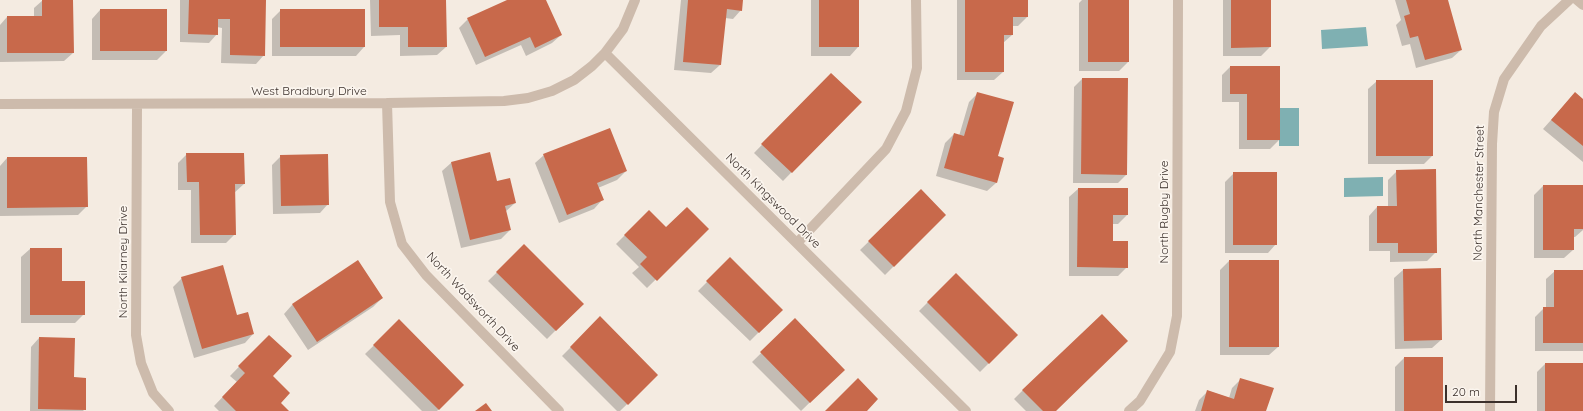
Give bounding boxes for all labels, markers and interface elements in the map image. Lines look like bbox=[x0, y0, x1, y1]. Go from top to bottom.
street label: West Bradbury Drive bbox=[251, 84, 367, 98]
street label: North Manchester Street bbox=[1471, 125, 1487, 261]
street label: North Kingswood Drive bbox=[723, 151, 823, 251]
street label: North Rugby Drive bbox=[1157, 160, 1171, 264]
street label: North Kilarney Drive bbox=[116, 206, 130, 318]
street label: North Wadsworth Drive bbox=[423, 249, 523, 355]
scale bar bbox=[1447, 377, 1519, 403]
text: 20 m bbox=[1452, 384, 1480, 399]

